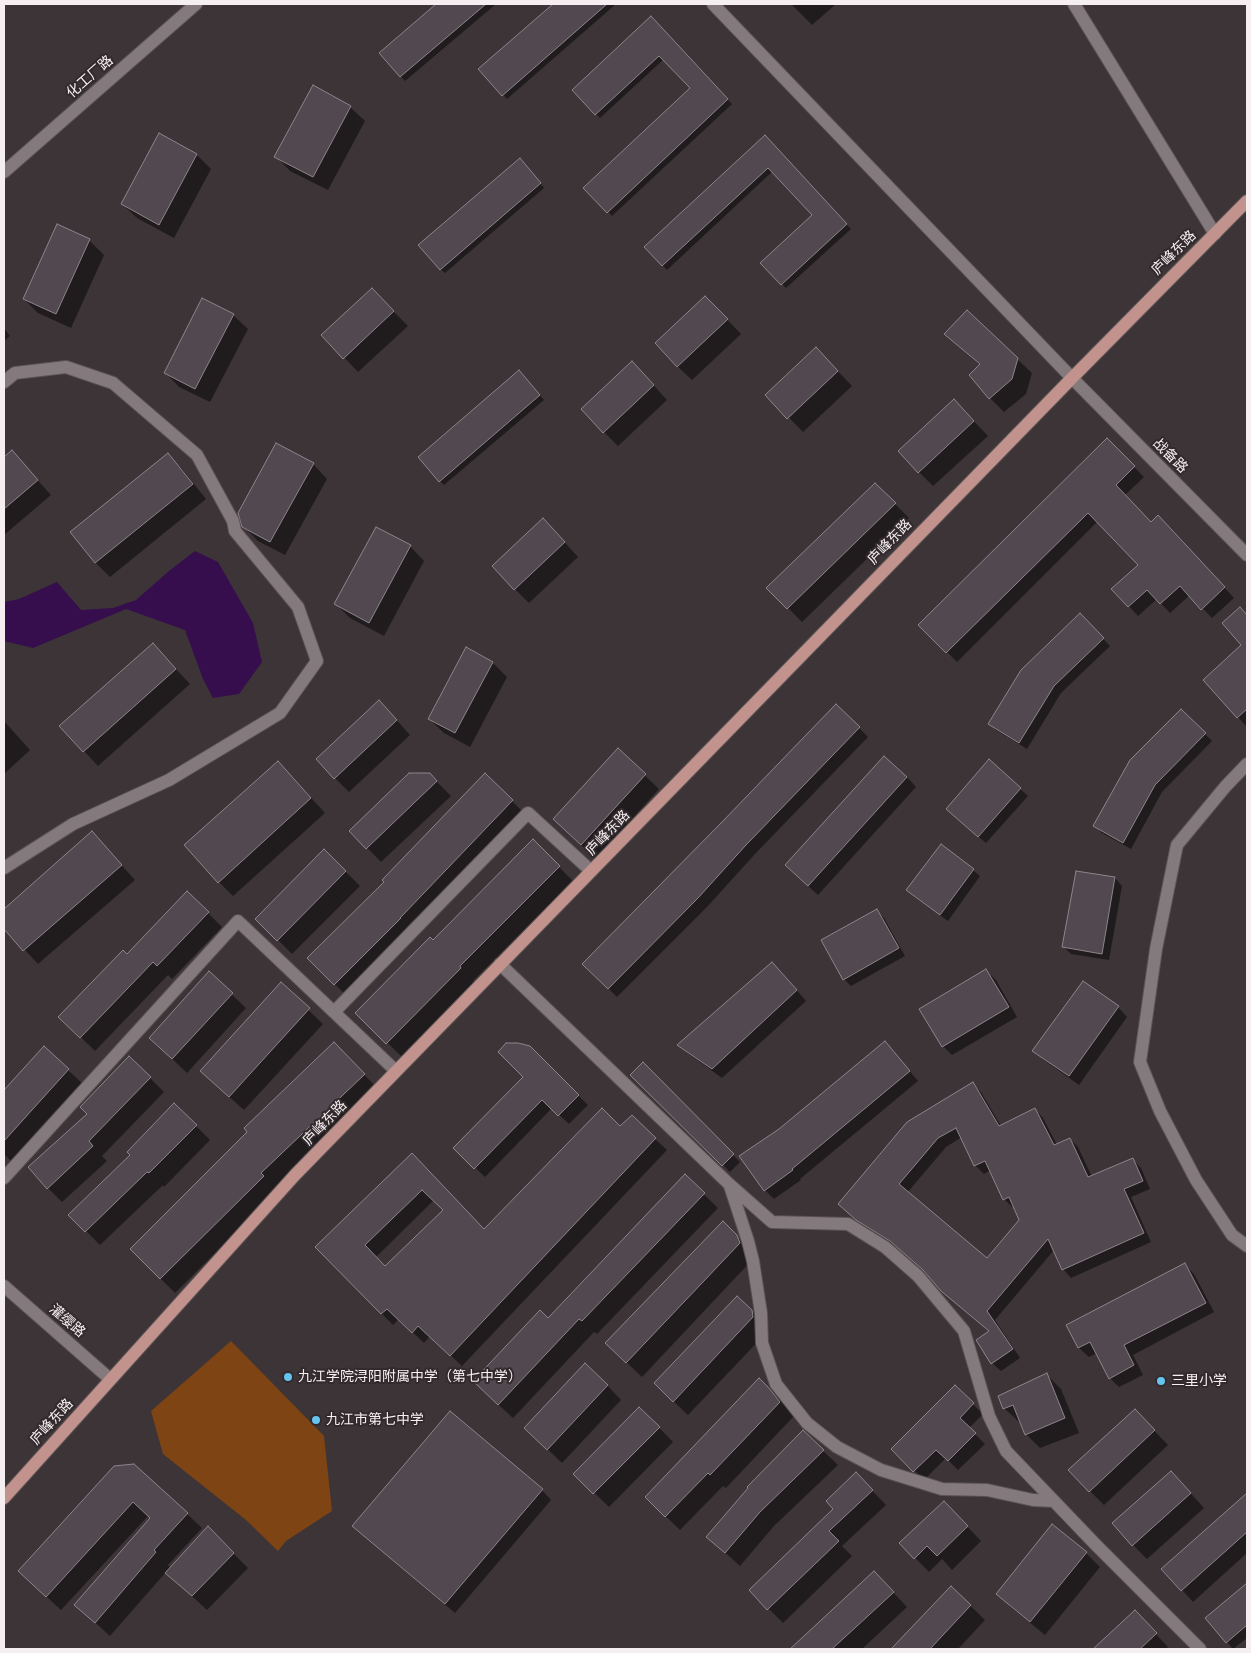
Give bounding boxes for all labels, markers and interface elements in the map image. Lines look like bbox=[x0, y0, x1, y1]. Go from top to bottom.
street label: 化工厂路 bbox=[63, 52, 117, 102]
street label: 庐峰东路 bbox=[1148, 227, 1200, 279]
street label: 战备路 bbox=[1149, 435, 1191, 477]
street label: 庐峰东路 bbox=[865, 516, 915, 568]
street label: 庐峰东路 bbox=[583, 807, 633, 859]
street label: 庐峰东路 bbox=[300, 1097, 350, 1149]
street label: 灌缨路 bbox=[46, 1301, 88, 1341]
place label: 九江学院浔阳附属中学（第七中学） bbox=[298, 1369, 522, 1385]
marker: 九江学院浔阳附属中学（第七中学） bbox=[282, 1371, 294, 1383]
place label: 三里小学 bbox=[1171, 1373, 1227, 1389]
marker: 三里小学 bbox=[1155, 1375, 1167, 1387]
street label: 庐峰东路 bbox=[27, 1396, 77, 1448]
place label: 九江市第七中学 bbox=[326, 1412, 424, 1428]
marker: 九江市第七中学 bbox=[310, 1414, 322, 1426]

